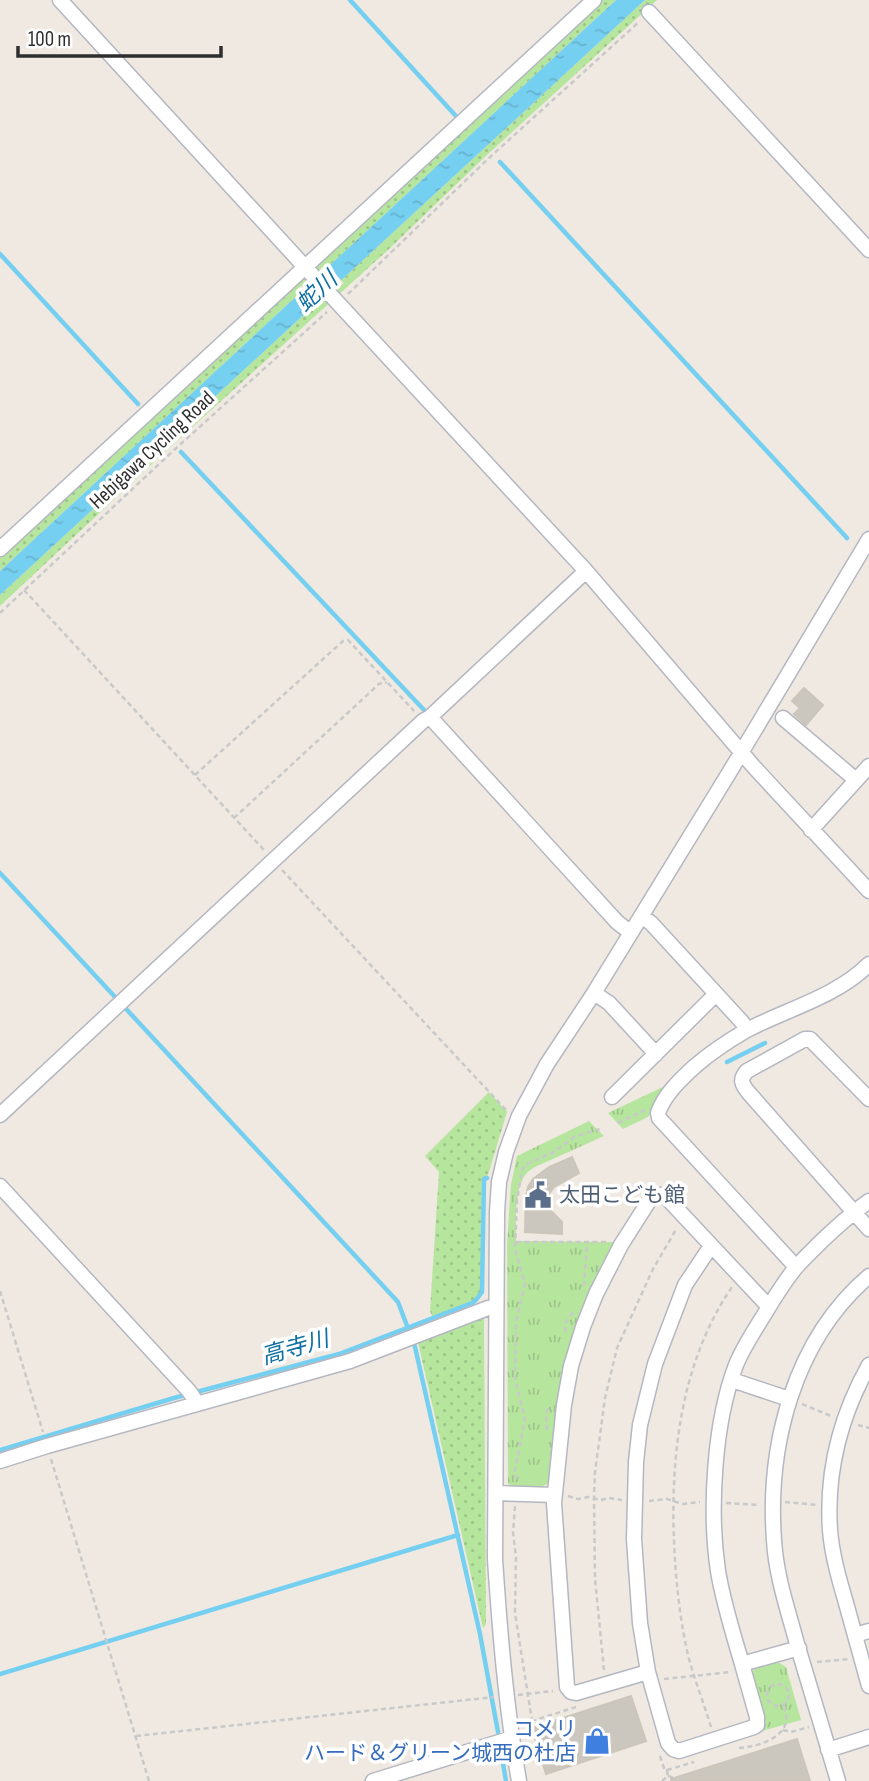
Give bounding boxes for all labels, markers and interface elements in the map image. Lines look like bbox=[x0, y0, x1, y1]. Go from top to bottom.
scale bar bbox=[18, 14, 220, 58]
text: 100 m bbox=[28, 27, 71, 52]
water label: 蛇川 bbox=[291, 264, 346, 318]
street label: Hebigawa Cycling Road bbox=[85, 386, 219, 514]
public building icon: 太田こども館 bbox=[523, 1180, 553, 1210]
place label: 太田こども館 bbox=[559, 1183, 685, 1208]
water label: 高寺川 bbox=[258, 1324, 335, 1371]
place label: コメリ ハード＆グリーン城西の杜店 bbox=[304, 1717, 576, 1766]
shop icon: コメリ ハード＆グリーン城西の杜店 bbox=[582, 1726, 612, 1756]

